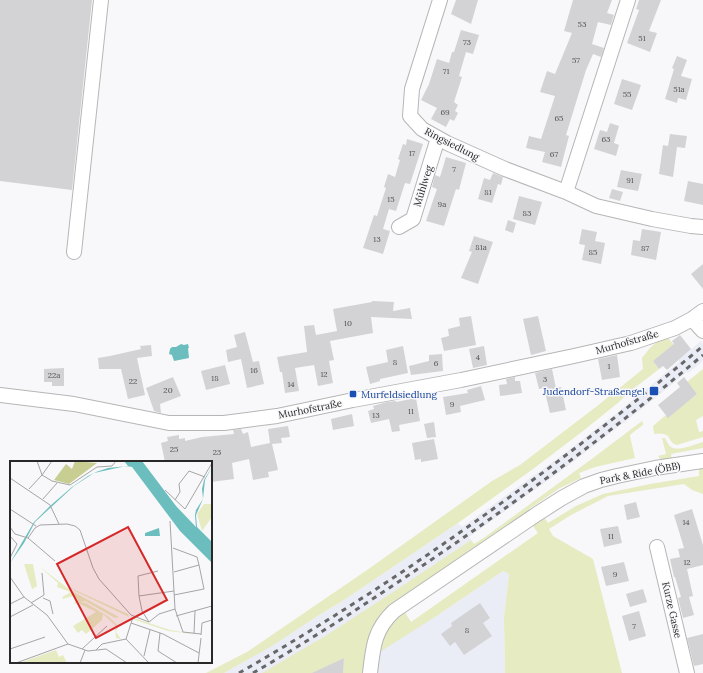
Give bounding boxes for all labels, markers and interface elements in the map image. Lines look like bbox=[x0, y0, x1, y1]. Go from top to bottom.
house number: 53 bbox=[578, 19, 587, 29]
house number: 51 bbox=[638, 33, 646, 43]
house number: 73 bbox=[463, 37, 472, 47]
house number: 57 bbox=[572, 55, 580, 65]
house number: 71 bbox=[443, 66, 449, 76]
house number: 51a bbox=[673, 84, 685, 94]
house number: 55 bbox=[623, 89, 631, 99]
house number: 69 bbox=[440, 107, 450, 117]
house number: 65 bbox=[555, 113, 563, 123]
street label: Ringsiedlung bbox=[422, 125, 482, 164]
house number: 63 bbox=[601, 134, 611, 144]
house number: 17 bbox=[409, 148, 416, 158]
house number: 67 bbox=[550, 149, 558, 159]
street label: Mühlweg bbox=[411, 163, 436, 208]
house number: 7 bbox=[452, 164, 456, 174]
house number: 91 bbox=[626, 175, 634, 185]
house number: 81 bbox=[484, 187, 492, 197]
house number: 15 bbox=[387, 194, 395, 204]
house number: 9a bbox=[438, 199, 446, 209]
house number: 83 bbox=[523, 208, 532, 218]
house number: 13 bbox=[373, 234, 381, 244]
house number: 81a bbox=[475, 242, 487, 252]
house number: 87 bbox=[641, 243, 649, 253]
house number: 85 bbox=[589, 247, 597, 257]
house number: 10 bbox=[344, 318, 352, 328]
street label: Murhofstraße bbox=[594, 327, 660, 357]
house number: 4 bbox=[476, 352, 481, 362]
house number: 8 bbox=[393, 357, 398, 367]
house number: 6 bbox=[434, 358, 439, 368]
house number: 1 bbox=[608, 361, 611, 371]
house number: 16 bbox=[250, 365, 258, 375]
house number: 12 bbox=[320, 369, 328, 379]
house number: 22a bbox=[48, 370, 60, 380]
house number: 18 bbox=[211, 373, 219, 383]
house number: 3 bbox=[543, 374, 548, 384]
house number: 22 bbox=[129, 376, 137, 386]
house number: 14 bbox=[287, 379, 295, 389]
house number: 20 bbox=[163, 385, 173, 395]
place label: Judendorf-Straßengel bbox=[542, 385, 645, 398]
marker: Judendorf-Straßengel bbox=[648, 385, 660, 397]
place label: Murfeldsiedlung bbox=[361, 388, 437, 401]
marker: Murfeldsiedlung bbox=[348, 389, 358, 399]
street label: Murhofstraße bbox=[277, 396, 344, 422]
house number: 9 bbox=[450, 399, 455, 409]
house number: 11 bbox=[408, 406, 414, 416]
house number: 13 bbox=[372, 410, 380, 420]
house number: 25 bbox=[170, 444, 178, 454]
house number: 23 bbox=[213, 447, 222, 457]
street label: Park & Ride (ÖBB) bbox=[599, 459, 681, 487]
inset map bbox=[10, 461, 212, 663]
house number: 14 bbox=[682, 517, 690, 527]
house number: 11 bbox=[608, 531, 614, 541]
house number: 12 bbox=[683, 557, 691, 567]
house number: 9 bbox=[613, 569, 618, 579]
street label: Kurze Gasse bbox=[659, 580, 685, 640]
house number: 7 bbox=[632, 621, 636, 631]
house number: 8 bbox=[465, 625, 470, 635]

